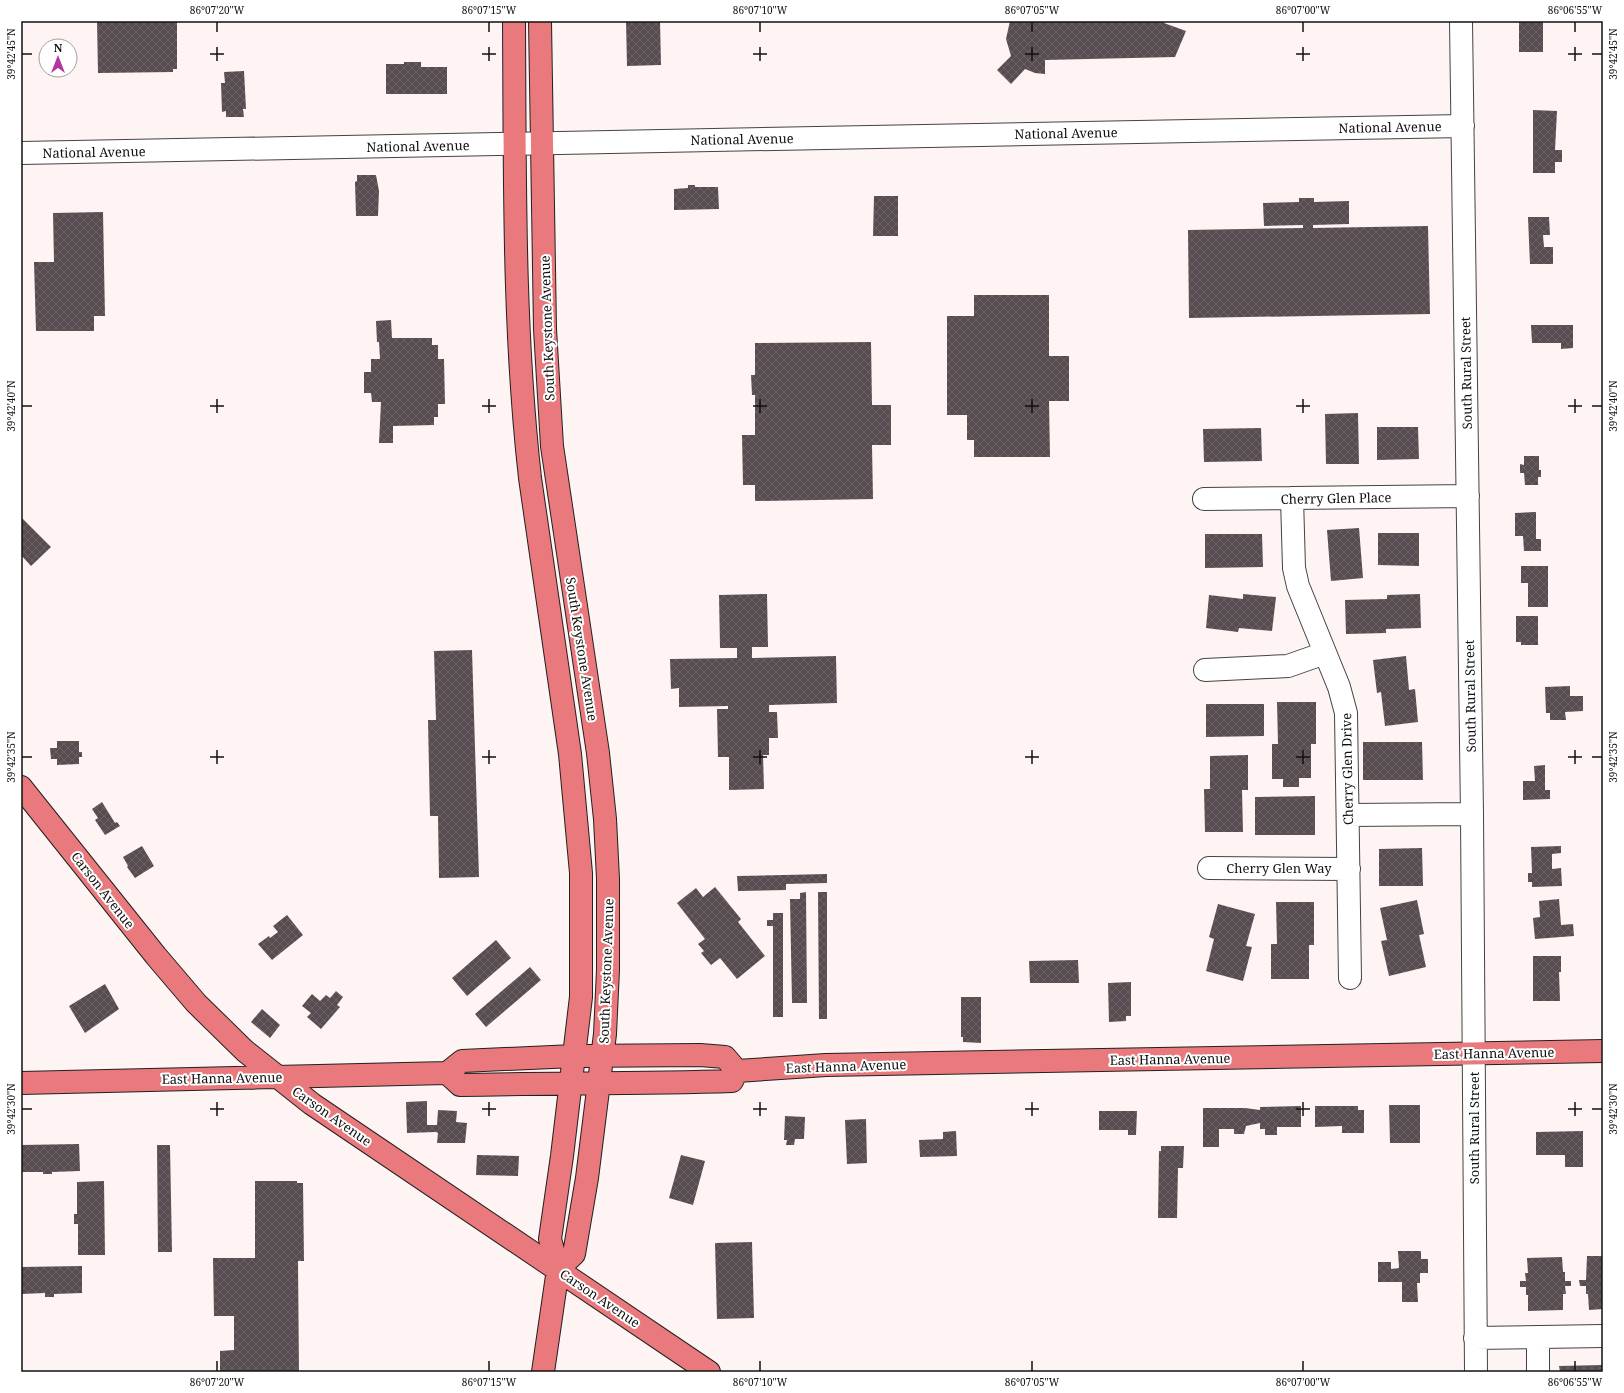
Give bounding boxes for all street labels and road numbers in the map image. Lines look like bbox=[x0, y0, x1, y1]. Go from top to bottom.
street label: National Avenue bbox=[1338, 117, 1442, 137]
street label: National Avenue bbox=[1014, 123, 1118, 143]
street label: National Avenue bbox=[690, 129, 794, 149]
street label: National Avenue bbox=[366, 136, 470, 156]
street label: National Avenue bbox=[42, 142, 146, 162]
street label: South Keystone Avenue bbox=[535, 255, 559, 401]
street label: South Rural Street bbox=[1456, 316, 1476, 429]
street label: Cherry Glen Place bbox=[1280, 488, 1392, 508]
street label: South Keystone Avenue bbox=[562, 576, 602, 722]
street label: South Rural Street bbox=[1460, 639, 1480, 752]
street label: Cherry Glen Drive bbox=[1337, 713, 1357, 825]
street label: Carson Avenue bbox=[67, 848, 139, 932]
street label: Cherry Glen Way bbox=[1226, 859, 1332, 877]
street label: South Keystone Avenue bbox=[594, 898, 618, 1044]
street label: East Hanna Avenue bbox=[1433, 1043, 1555, 1063]
street label: East Hanna Avenue bbox=[1109, 1049, 1231, 1069]
street label: East Hanna Avenue bbox=[785, 1055, 907, 1077]
street label: East Hanna Avenue bbox=[161, 1068, 283, 1088]
street label: South Rural Street bbox=[1465, 1071, 1483, 1184]
street label: Carson Avenue bbox=[289, 1082, 375, 1150]
street label: Carson Avenue bbox=[556, 1265, 644, 1331]

